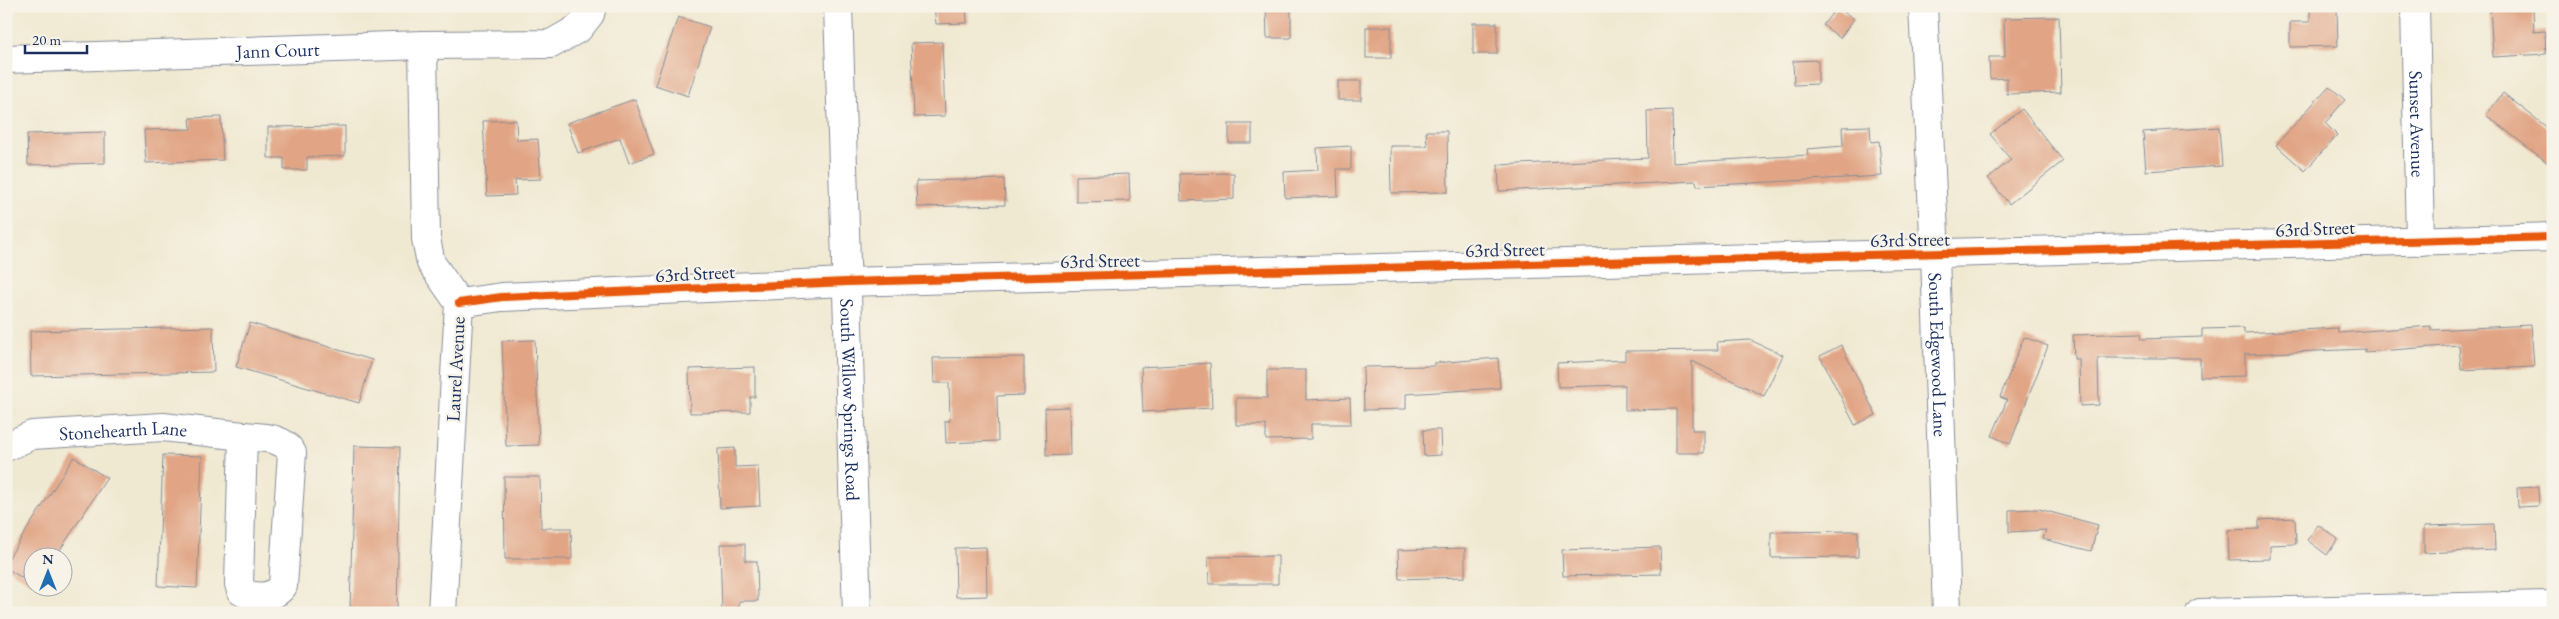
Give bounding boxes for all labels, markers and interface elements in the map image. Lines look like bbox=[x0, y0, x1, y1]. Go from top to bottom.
scale bar bbox=[25, 22, 88, 54]
text: 20 m bbox=[32, 30, 61, 49]
street label: Jann Court bbox=[234, 36, 320, 64]
street label: Sunset Avenue bbox=[2403, 70, 2431, 178]
street label: 63rd Street bbox=[2275, 215, 2355, 242]
street label: 63rd Street bbox=[1870, 226, 1950, 253]
street label: 63rd Street bbox=[1465, 236, 1545, 263]
street label: 63rd Street bbox=[1060, 247, 1140, 274]
street label: 63rd Street bbox=[655, 259, 736, 288]
street label: South Edgewood Lane bbox=[1923, 272, 1953, 437]
street label: South Willow Springs Road bbox=[834, 298, 865, 502]
street label: Laurel Avenue bbox=[440, 316, 471, 422]
street label: Stonehearth Lane bbox=[58, 415, 189, 446]
north arrow bbox=[22, 546, 72, 596]
text: N bbox=[42, 550, 54, 568]

